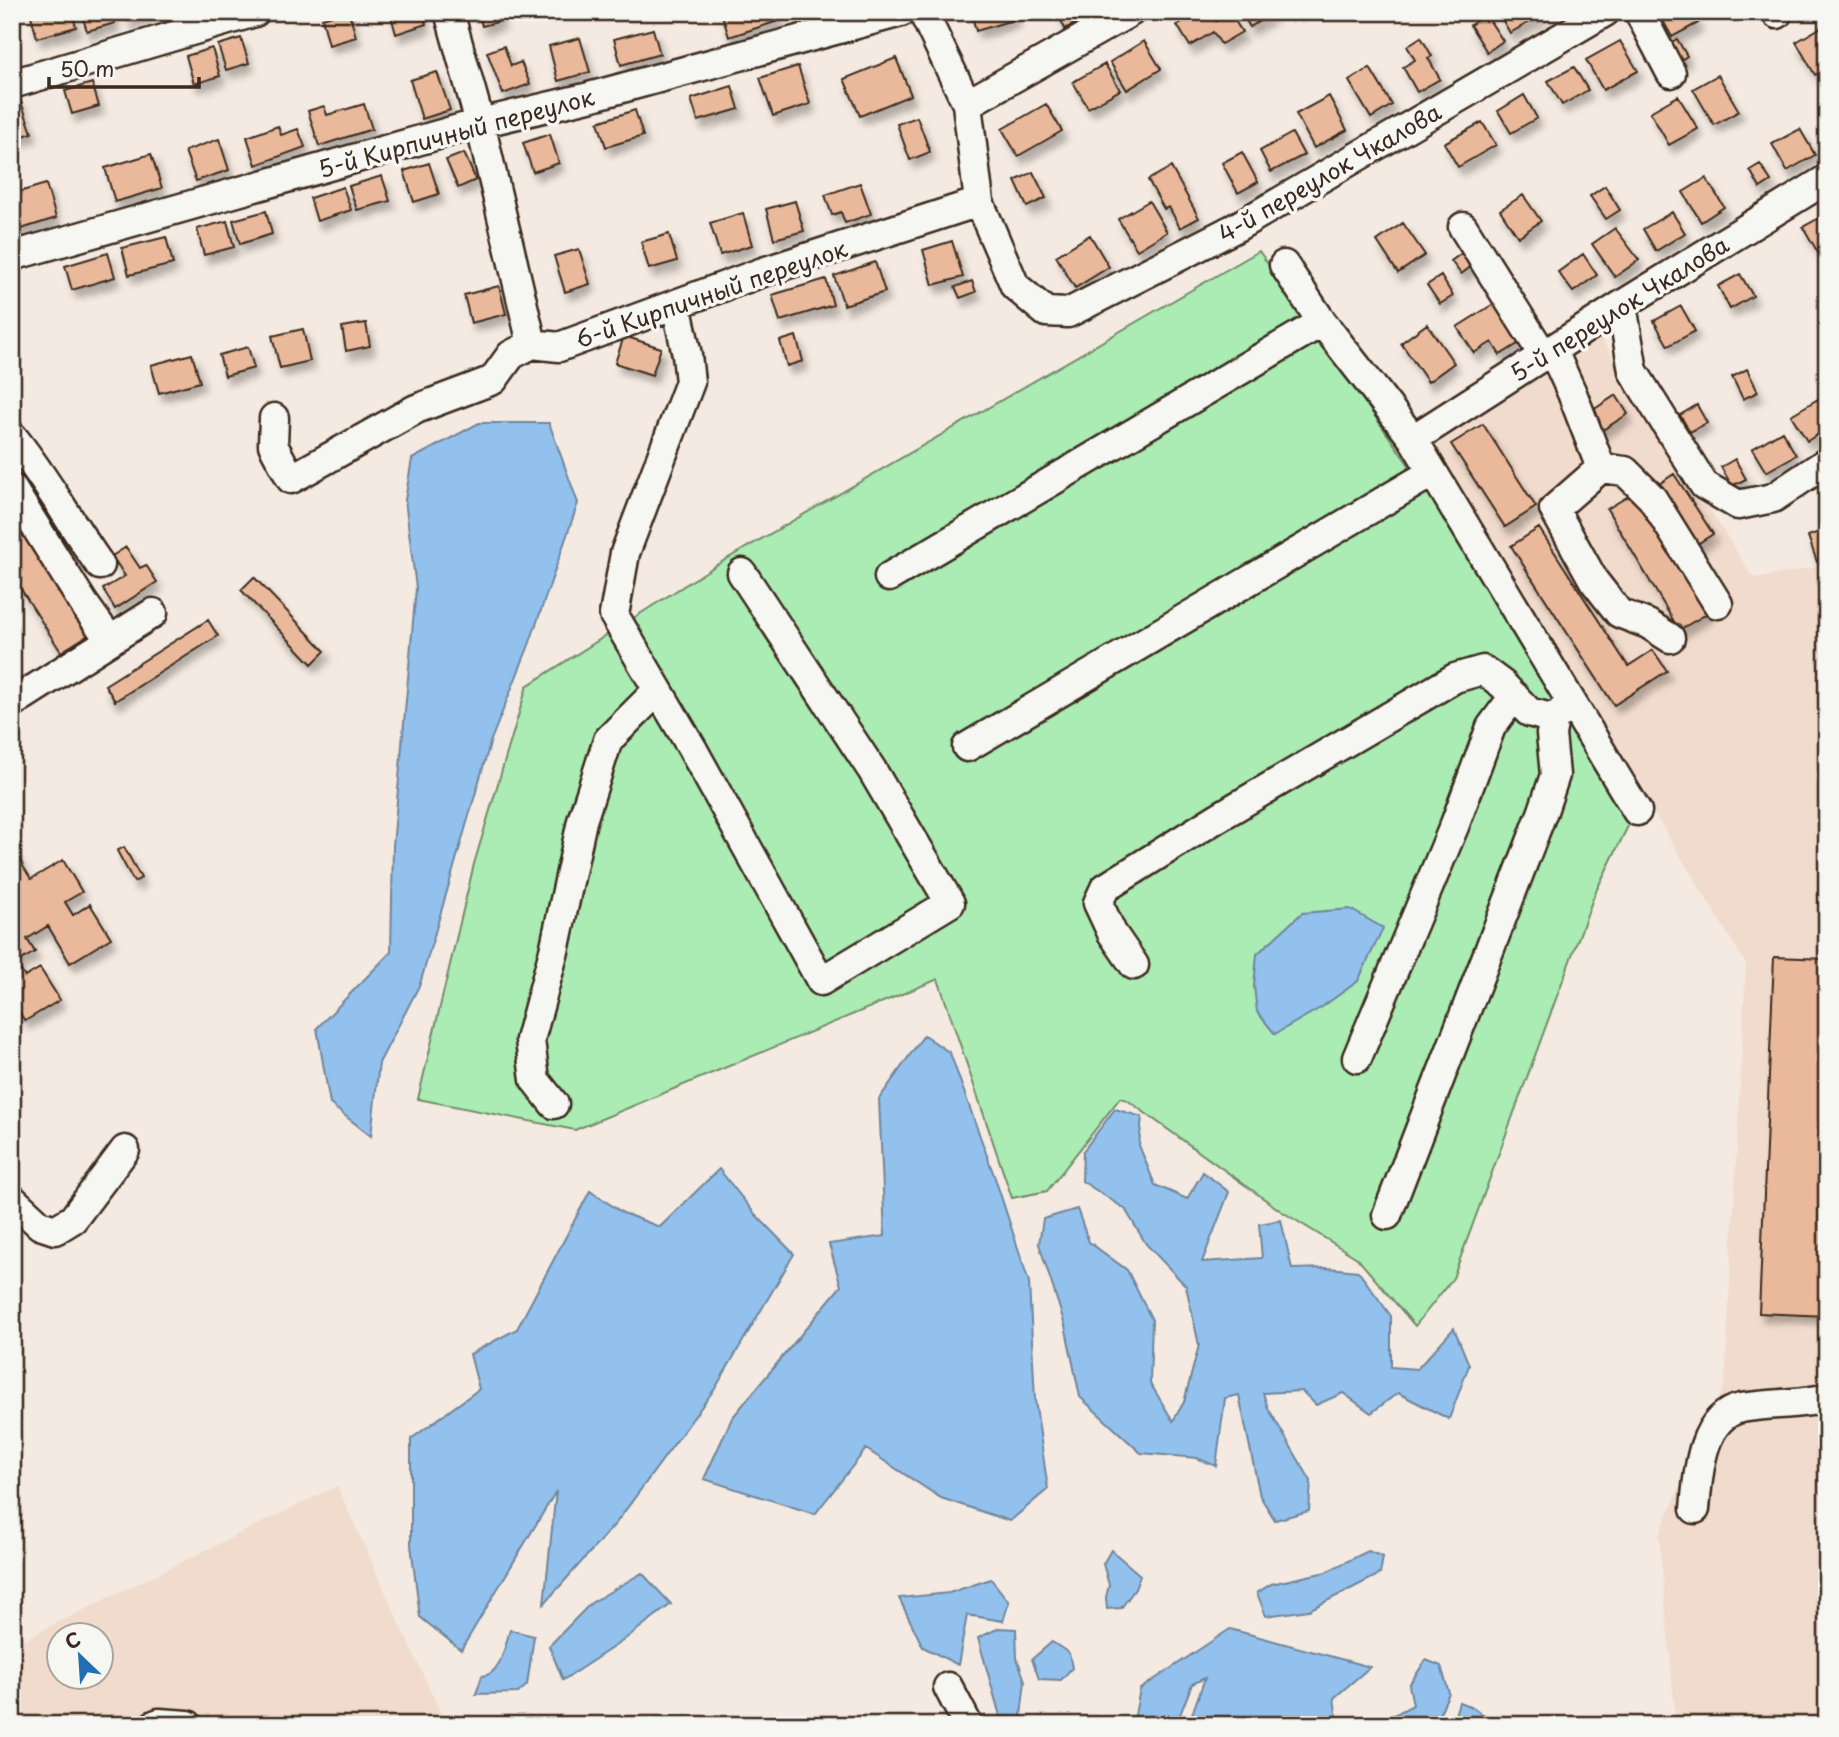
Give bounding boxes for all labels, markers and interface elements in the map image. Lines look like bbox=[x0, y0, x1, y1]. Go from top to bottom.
scale bar bbox=[49, 46, 200, 90]
text: 50 m bbox=[60, 52, 114, 84]
street label: 5-й Кирпичный переулок bbox=[314, 78, 598, 186]
street label: 4-й переулок Чкалова bbox=[1211, 93, 1448, 250]
street label: 5-й переулок Чкалова bbox=[1503, 226, 1736, 390]
street label: 6-й Кирпичный переулок bbox=[570, 230, 852, 356]
north arrow bbox=[46, 1622, 116, 1692]
text: С bbox=[60, 1624, 85, 1655]

